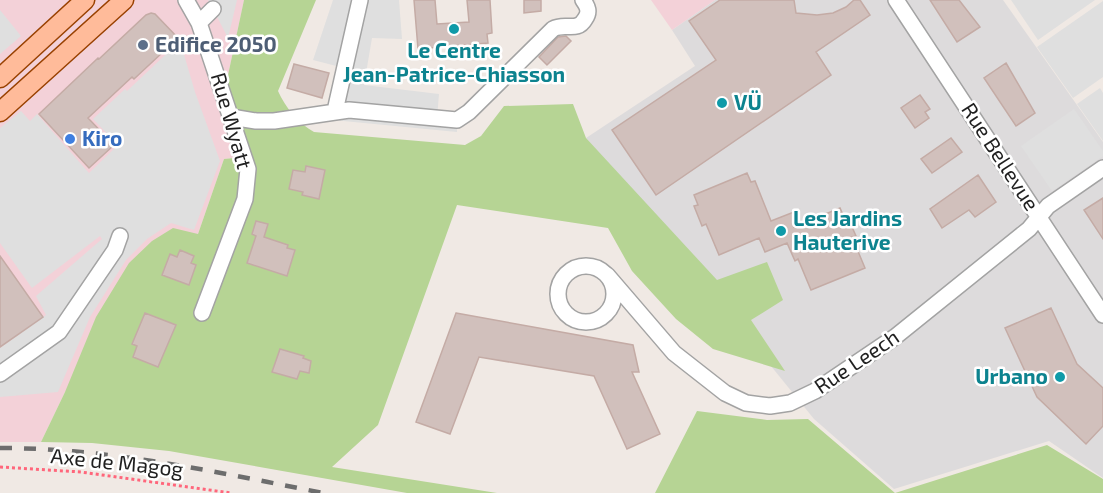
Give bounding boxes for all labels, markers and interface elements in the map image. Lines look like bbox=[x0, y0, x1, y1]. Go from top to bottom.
marker: Le Centre Jean-Patrice-Chiasson bbox=[447, 22, 461, 36]
place label: Edifice 2050 bbox=[155, 31, 277, 56]
place label: Le Centre Jean-Patrice-Chiasson bbox=[343, 37, 565, 86]
marker: Edifice 2050 bbox=[136, 38, 150, 52]
street label: Rue Wyatt bbox=[207, 70, 258, 172]
place label: VÜ bbox=[734, 89, 762, 114]
marker: VÜ bbox=[715, 96, 729, 110]
street label: Rue Bellevue bbox=[957, 98, 1045, 215]
place label: Kiro bbox=[82, 125, 122, 150]
marker: Kiro bbox=[63, 132, 77, 146]
place label: Les Jardins Hauterive bbox=[793, 205, 902, 254]
marker: Les Jardins Hauterive bbox=[774, 224, 788, 238]
street label: Rue Leech bbox=[809, 323, 903, 398]
place label: Urbano bbox=[975, 363, 1048, 388]
marker: Urbano bbox=[1053, 370, 1067, 384]
street label: Axe de Magog bbox=[50, 442, 185, 481]

